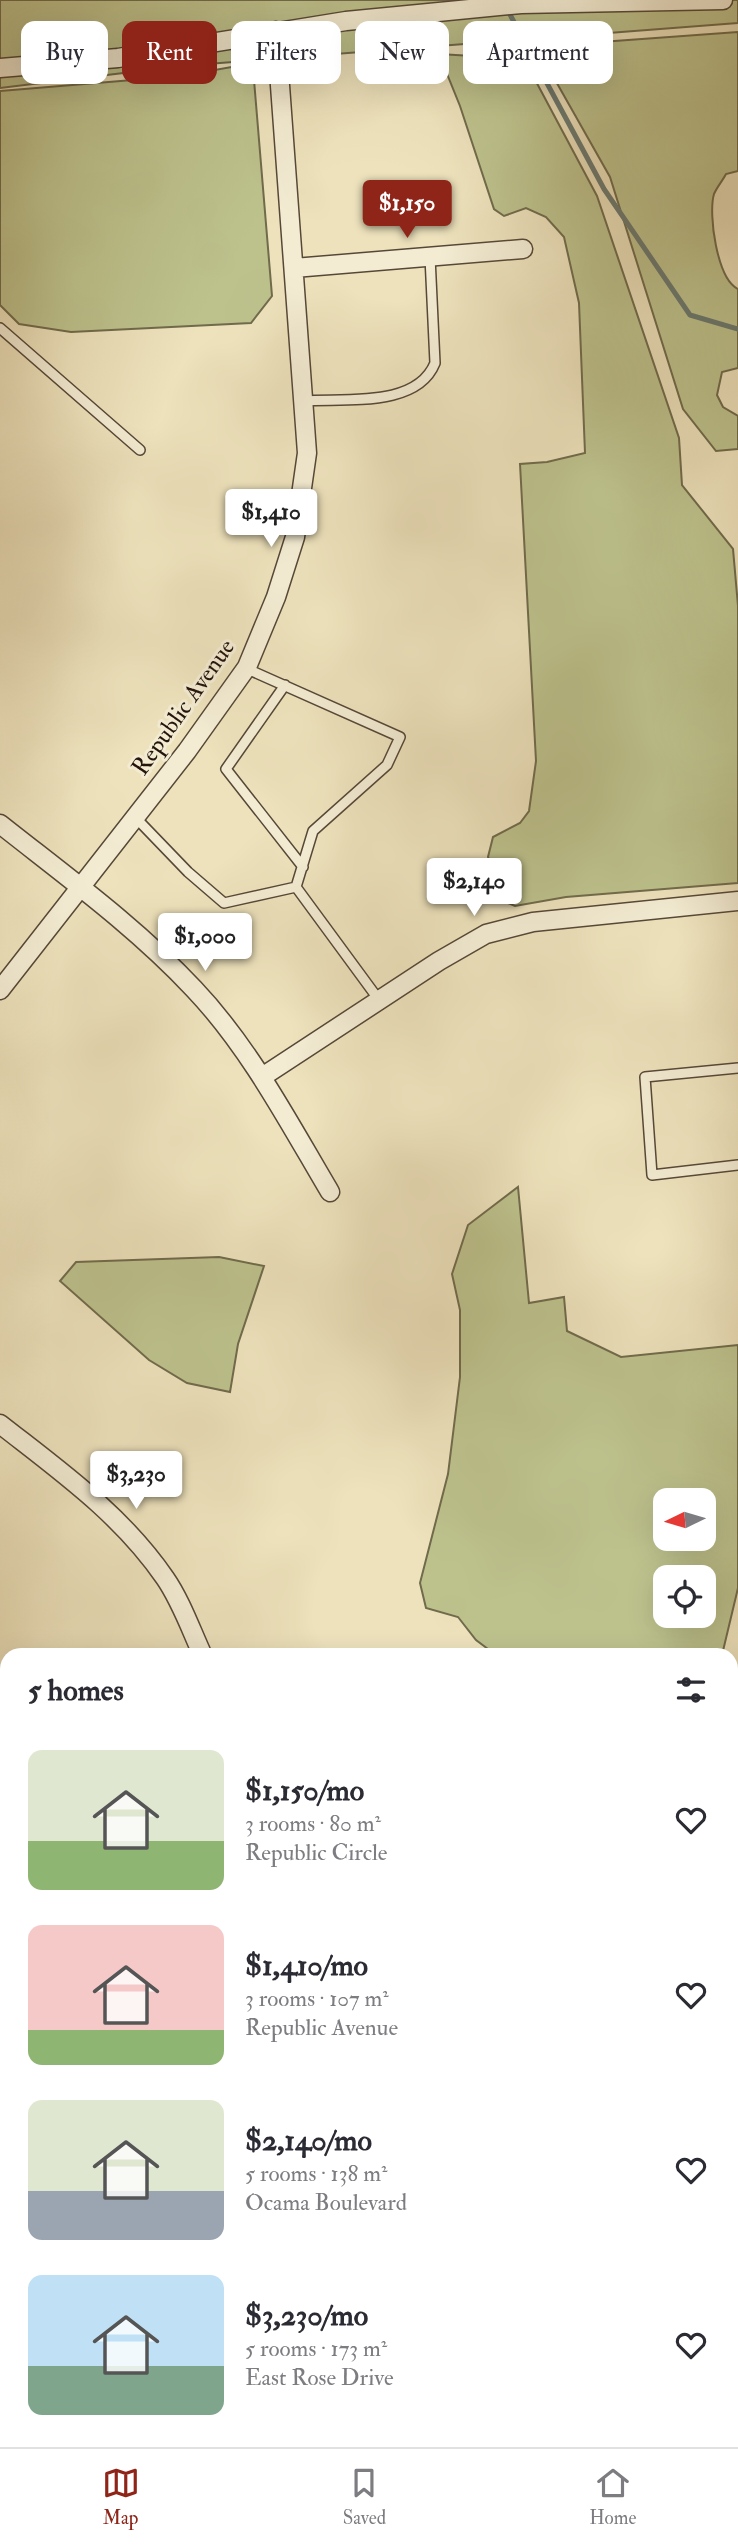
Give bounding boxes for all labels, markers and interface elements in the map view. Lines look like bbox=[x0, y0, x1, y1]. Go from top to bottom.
chip: Buy bbox=[21, 21, 108, 84]
chip: Rent bbox=[122, 21, 217, 84]
chip: Filters bbox=[231, 21, 341, 84]
chip: New bbox=[355, 21, 449, 84]
chip: Apartment bbox=[463, 21, 613, 84]
pin: $1,150 bbox=[350, 180, 464, 240]
text: $1,150 bbox=[379, 188, 435, 217]
pin: $1,410 bbox=[214, 490, 328, 549]
text: $1,410 bbox=[241, 497, 301, 526]
street label: Republic Avenue bbox=[125, 633, 242, 782]
pin: $2,140 bbox=[417, 858, 531, 918]
text: $2,140 bbox=[443, 866, 505, 895]
pin: $1,000 bbox=[148, 914, 262, 973]
text: $1,000 bbox=[174, 921, 236, 950]
pin: $3,230 bbox=[79, 1452, 193, 1511]
text: $3,230 bbox=[106, 1459, 166, 1488]
north arrow bbox=[653, 1488, 716, 1550]
map controls bbox=[653, 1488, 716, 1628]
button: locate bbox=[653, 1565, 716, 1628]
icon: filters bbox=[672, 1671, 710, 1709]
text: 5 homes bbox=[28, 1672, 124, 1709]
text: $1,150/mo bbox=[245, 1772, 364, 1809]
icon: home bbox=[84, 1778, 168, 1862]
icon: heart bbox=[672, 1801, 710, 1839]
text: 3 rooms · 80 m² bbox=[245, 1809, 381, 1838]
text: Republic Circle bbox=[245, 1838, 387, 1867]
text: $1,410/mo bbox=[245, 1947, 368, 1984]
icon: home bbox=[84, 1953, 168, 2037]
icon: heart bbox=[672, 1976, 710, 2014]
text: 3 rooms · 107 m² bbox=[245, 1984, 389, 2013]
text: Republic Avenue bbox=[245, 2013, 398, 2042]
text: $2,140/mo bbox=[245, 2122, 372, 2159]
icon: home bbox=[84, 2128, 168, 2212]
icon: heart bbox=[672, 2151, 710, 2189]
text: 5 rooms · 138 m² bbox=[245, 2159, 388, 2188]
text: Ocama Boulevard bbox=[245, 2188, 407, 2217]
text: $3,230/mo bbox=[245, 2297, 368, 2334]
icon: home bbox=[84, 2303, 168, 2387]
icon: heart bbox=[672, 2326, 710, 2364]
text: 5 rooms · 173 m² bbox=[245, 2334, 387, 2363]
text: East Rose Drive bbox=[245, 2363, 394, 2392]
tab: Map bbox=[102, 2464, 140, 2530]
tab: Saved bbox=[343, 2464, 386, 2530]
tab: Home bbox=[589, 2464, 636, 2530]

